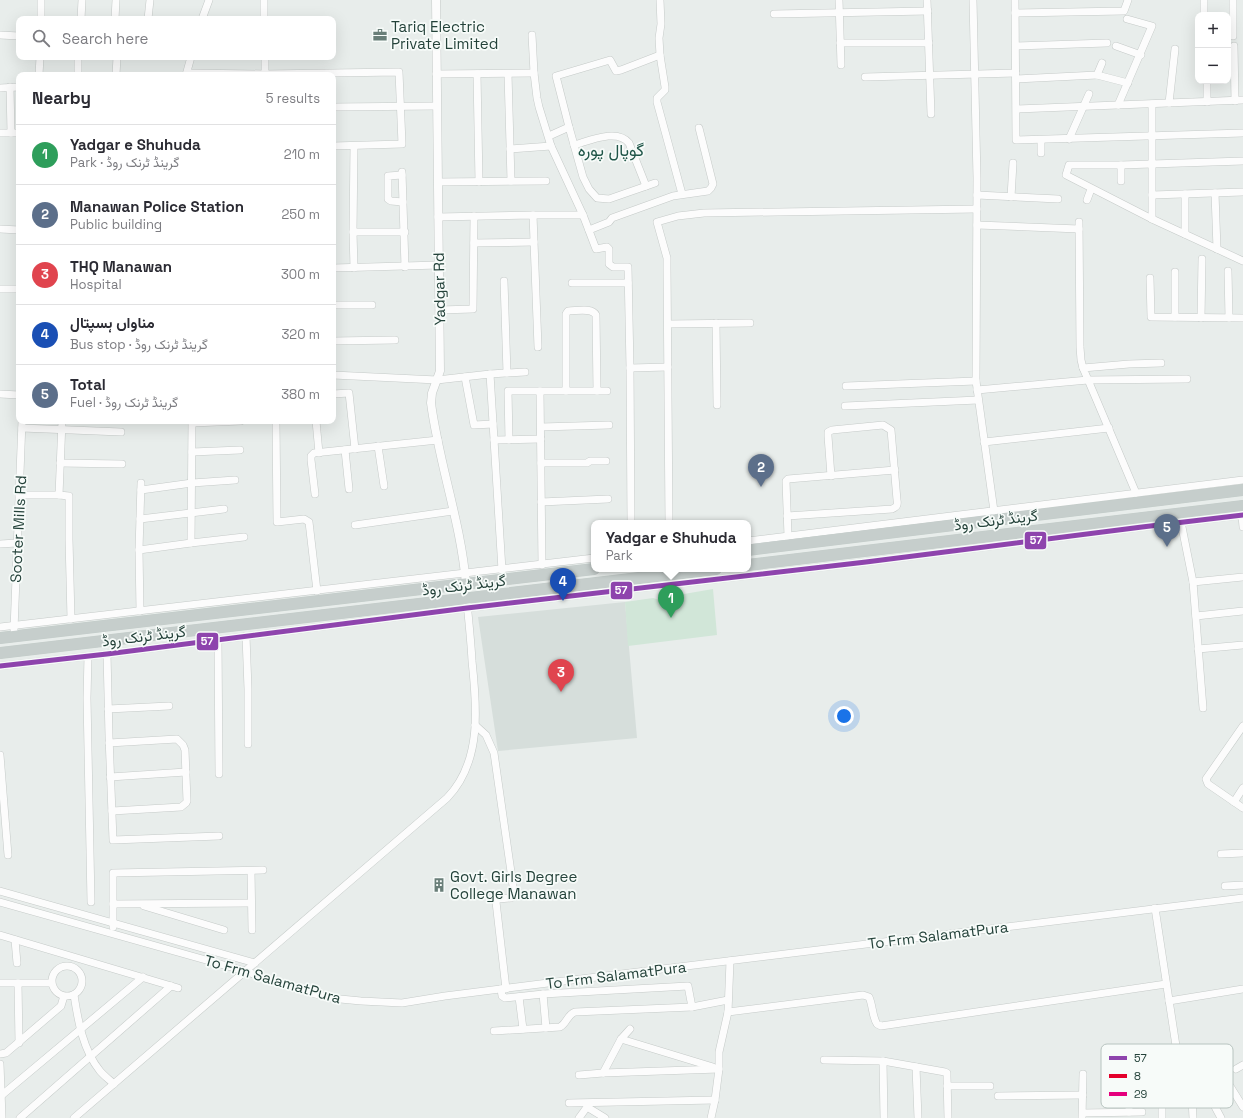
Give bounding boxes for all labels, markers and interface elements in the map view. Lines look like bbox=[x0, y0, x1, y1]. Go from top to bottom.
map controls bbox=[1195, 12, 1231, 84]
button: + bbox=[1195, 12, 1231, 48]
search box bbox=[16, 16, 336, 60]
place label: Tariq Electric Private Limited bbox=[391, 17, 498, 53]
icon: search bbox=[30, 27, 52, 49]
office icon: Tariq Electric Private Limited bbox=[372, 27, 388, 43]
text: Search here bbox=[62, 29, 148, 48]
button: − bbox=[1195, 48, 1231, 84]
text: Nearby bbox=[32, 87, 91, 109]
text: 5 results bbox=[266, 90, 320, 107]
text: Yadgar e Shuhuda bbox=[70, 135, 201, 154]
district label: گوپال پورہ bbox=[578, 139, 645, 162]
text: 1 bbox=[42, 146, 48, 163]
text: 210 m bbox=[284, 146, 320, 163]
text: Park · گرینڈ ٹرنک روڈ bbox=[70, 154, 179, 171]
text: Manawan Police Station bbox=[70, 197, 244, 216]
text: 2 bbox=[41, 206, 49, 223]
text: 250 m bbox=[282, 206, 320, 223]
text: Public building bbox=[70, 216, 162, 233]
street label: Yadgar Rd bbox=[429, 252, 449, 326]
text: THQ Manawan bbox=[70, 257, 172, 276]
text: 3 bbox=[41, 266, 49, 283]
text: 300 m bbox=[281, 266, 320, 283]
text: Hospital bbox=[70, 276, 122, 293]
text: مناواں ہسپتال bbox=[70, 313, 155, 332]
text: 4 bbox=[41, 326, 49, 343]
text: 320 m bbox=[281, 326, 320, 343]
text: Bus stop · گرینڈ ٹرنک روڈ bbox=[70, 336, 208, 353]
text: Total bbox=[70, 375, 106, 394]
text: 5 bbox=[41, 386, 49, 403]
text: 380 m bbox=[281, 386, 320, 403]
text: Fuel · گرینڈ ٹرنک روڈ bbox=[70, 394, 178, 411]
pin: 2 bbox=[748, 454, 774, 487]
street label: Sooter Mills Rd bbox=[6, 475, 30, 583]
street label: گرینڈ ٹرنک روڈ bbox=[953, 505, 1039, 535]
pin: 5 bbox=[1154, 514, 1180, 547]
popup bbox=[591, 520, 751, 572]
text: Yadgar e Shuhuda bbox=[606, 528, 736, 547]
line badge: 57 bbox=[1024, 531, 1047, 550]
text: 57 bbox=[1030, 533, 1042, 547]
text: Park bbox=[606, 547, 633, 564]
pin: 4 bbox=[550, 568, 576, 601]
street label: گرینڈ ٹرنک روڈ bbox=[421, 570, 507, 600]
line badge: 57 bbox=[610, 581, 633, 600]
text: 57 bbox=[615, 583, 627, 597]
pin: 1 bbox=[658, 585, 684, 618]
street label: گرینڈ ٹرنک روڈ bbox=[101, 621, 187, 651]
line badge: 57 bbox=[196, 632, 219, 651]
text: 57 bbox=[201, 634, 213, 648]
pin: 3 bbox=[548, 659, 574, 692]
your location bbox=[834, 706, 854, 726]
place label: Govt. Girls Degree College Manawan bbox=[450, 867, 577, 903]
building icon: Govt. Girls Degree College Manawan bbox=[431, 877, 447, 893]
street label: To Frm SalamatPura bbox=[867, 917, 1010, 953]
street label: To Frm SalamatPura bbox=[202, 950, 344, 1008]
street label: To Frm SalamatPura bbox=[545, 957, 688, 993]
legend bbox=[1101, 1044, 1233, 1108]
text: 57 bbox=[1134, 1051, 1147, 1065]
text: 8 bbox=[1134, 1069, 1141, 1083]
text: 29 bbox=[1134, 1087, 1148, 1101]

